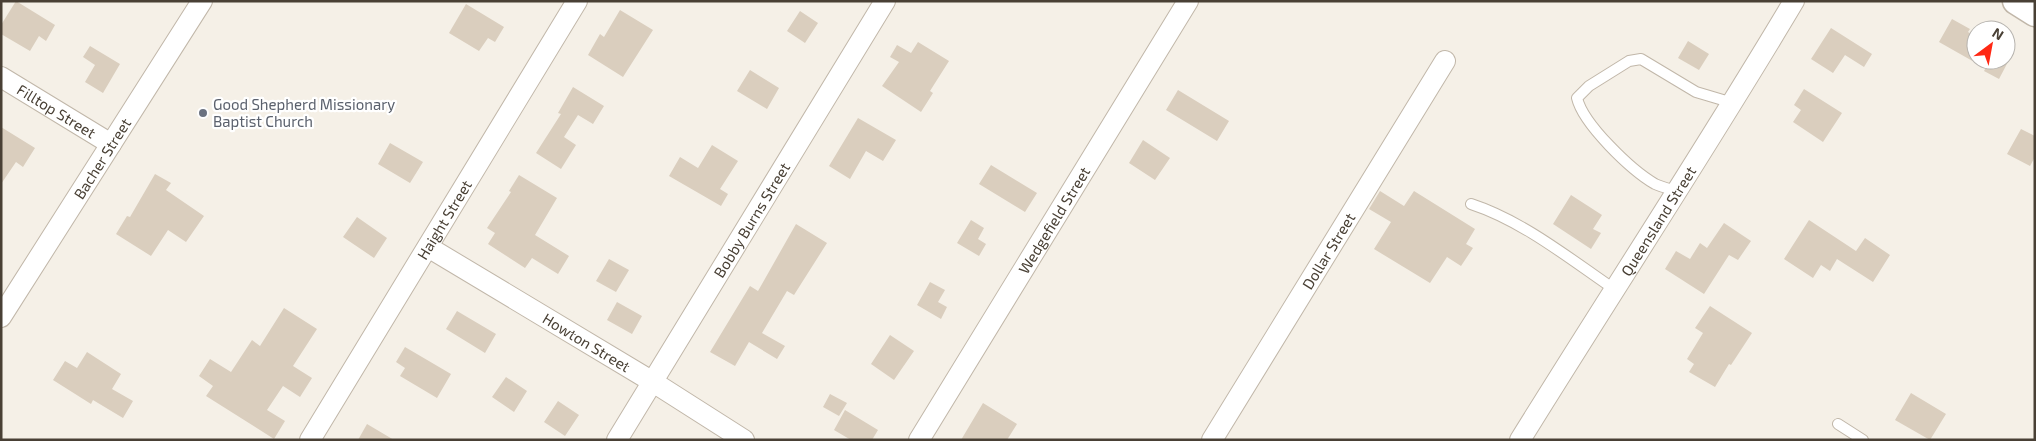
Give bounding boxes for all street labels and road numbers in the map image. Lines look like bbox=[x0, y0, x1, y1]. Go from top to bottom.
street label: Filltop Street bbox=[14, 80, 99, 142]
street label: Bacher Street bbox=[69, 114, 134, 202]
street label: Bobby Burns Street bbox=[710, 159, 793, 280]
street label: Queensland Street bbox=[1617, 162, 1700, 280]
street label: Wedgefield Street bbox=[1014, 163, 1094, 277]
street label: Haight Street bbox=[413, 176, 475, 263]
street label: Dollar Street bbox=[1298, 209, 1359, 292]
street label: Howton Street bbox=[540, 309, 634, 375]

